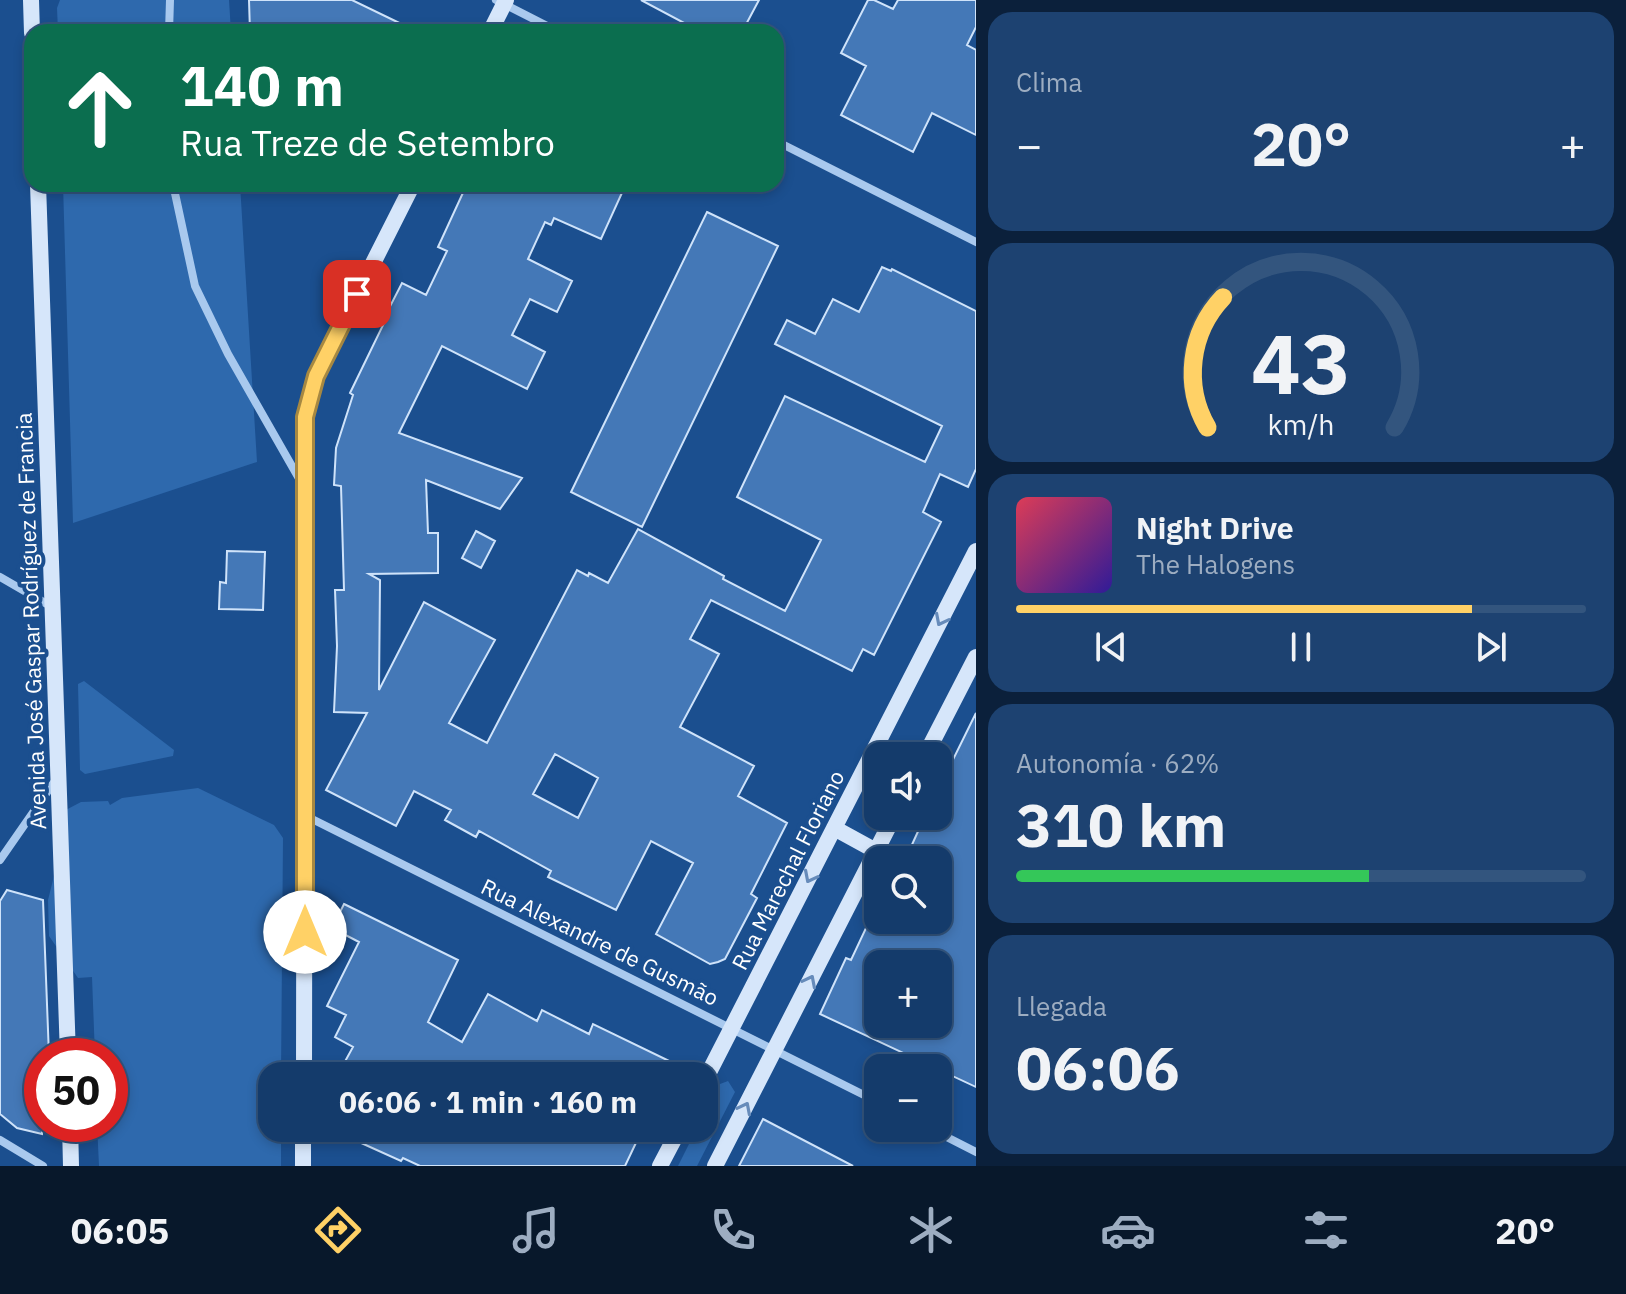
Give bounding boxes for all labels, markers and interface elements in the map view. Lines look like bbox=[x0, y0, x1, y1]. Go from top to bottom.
text: 140 m bbox=[180, 49, 344, 121]
icon: ahead bbox=[48, 56, 152, 160]
text: Clima bbox=[1016, 65, 1082, 99]
text: 20° bbox=[1251, 104, 1351, 183]
text: − bbox=[1016, 116, 1042, 173]
text: + bbox=[1560, 116, 1586, 173]
text: Rua Treze de Setembro bbox=[180, 119, 555, 166]
pin bbox=[323, 260, 391, 328]
icon: arrive bbox=[335, 272, 379, 316]
text: 43 bbox=[1251, 309, 1351, 417]
text: km/h bbox=[1267, 406, 1335, 443]
street label: Avenida José Gaspar Rodríguez de Francia bbox=[9, 412, 52, 830]
text: Night Drive bbox=[1136, 508, 1294, 547]
text: The Halogens bbox=[1136, 547, 1295, 581]
one-way arrow bbox=[935, 612, 950, 627]
icon: previous bbox=[1089, 625, 1133, 669]
icon: pause bbox=[1279, 625, 1323, 669]
icon: next bbox=[1469, 625, 1513, 669]
map controls bbox=[864, 742, 952, 1142]
button: sound bbox=[864, 742, 952, 830]
text: Autonomía · 62% bbox=[1016, 746, 1219, 780]
street label: Rua Marechal Floriano bbox=[725, 765, 851, 975]
text: 310 km bbox=[1016, 785, 1226, 864]
button: search bbox=[864, 846, 952, 934]
one-way arrow bbox=[804, 868, 819, 883]
street label: Rua Alexandre de Gusmão bbox=[477, 871, 724, 1012]
position arrow bbox=[263, 890, 347, 974]
button: + bbox=[864, 950, 952, 1038]
one-way arrow bbox=[800, 974, 815, 989]
text: Llegada bbox=[1016, 989, 1107, 1023]
text: 06:06 bbox=[1016, 1028, 1180, 1107]
speed limit sign: 50 bbox=[24, 1038, 128, 1142]
button: − bbox=[864, 1054, 952, 1142]
text: 06:06 · 1 min · 160 m bbox=[339, 1082, 637, 1121]
one-way arrow bbox=[735, 1102, 750, 1117]
icon: directions bbox=[310, 1202, 366, 1258]
icon: music bbox=[508, 1202, 564, 1258]
icon: phone bbox=[705, 1202, 761, 1258]
icon: climate bbox=[903, 1202, 959, 1258]
icon: car bbox=[1100, 1202, 1156, 1258]
icon: filters bbox=[1298, 1202, 1354, 1258]
text: 06:05 bbox=[71, 1207, 169, 1254]
text: 20° bbox=[1495, 1207, 1555, 1254]

